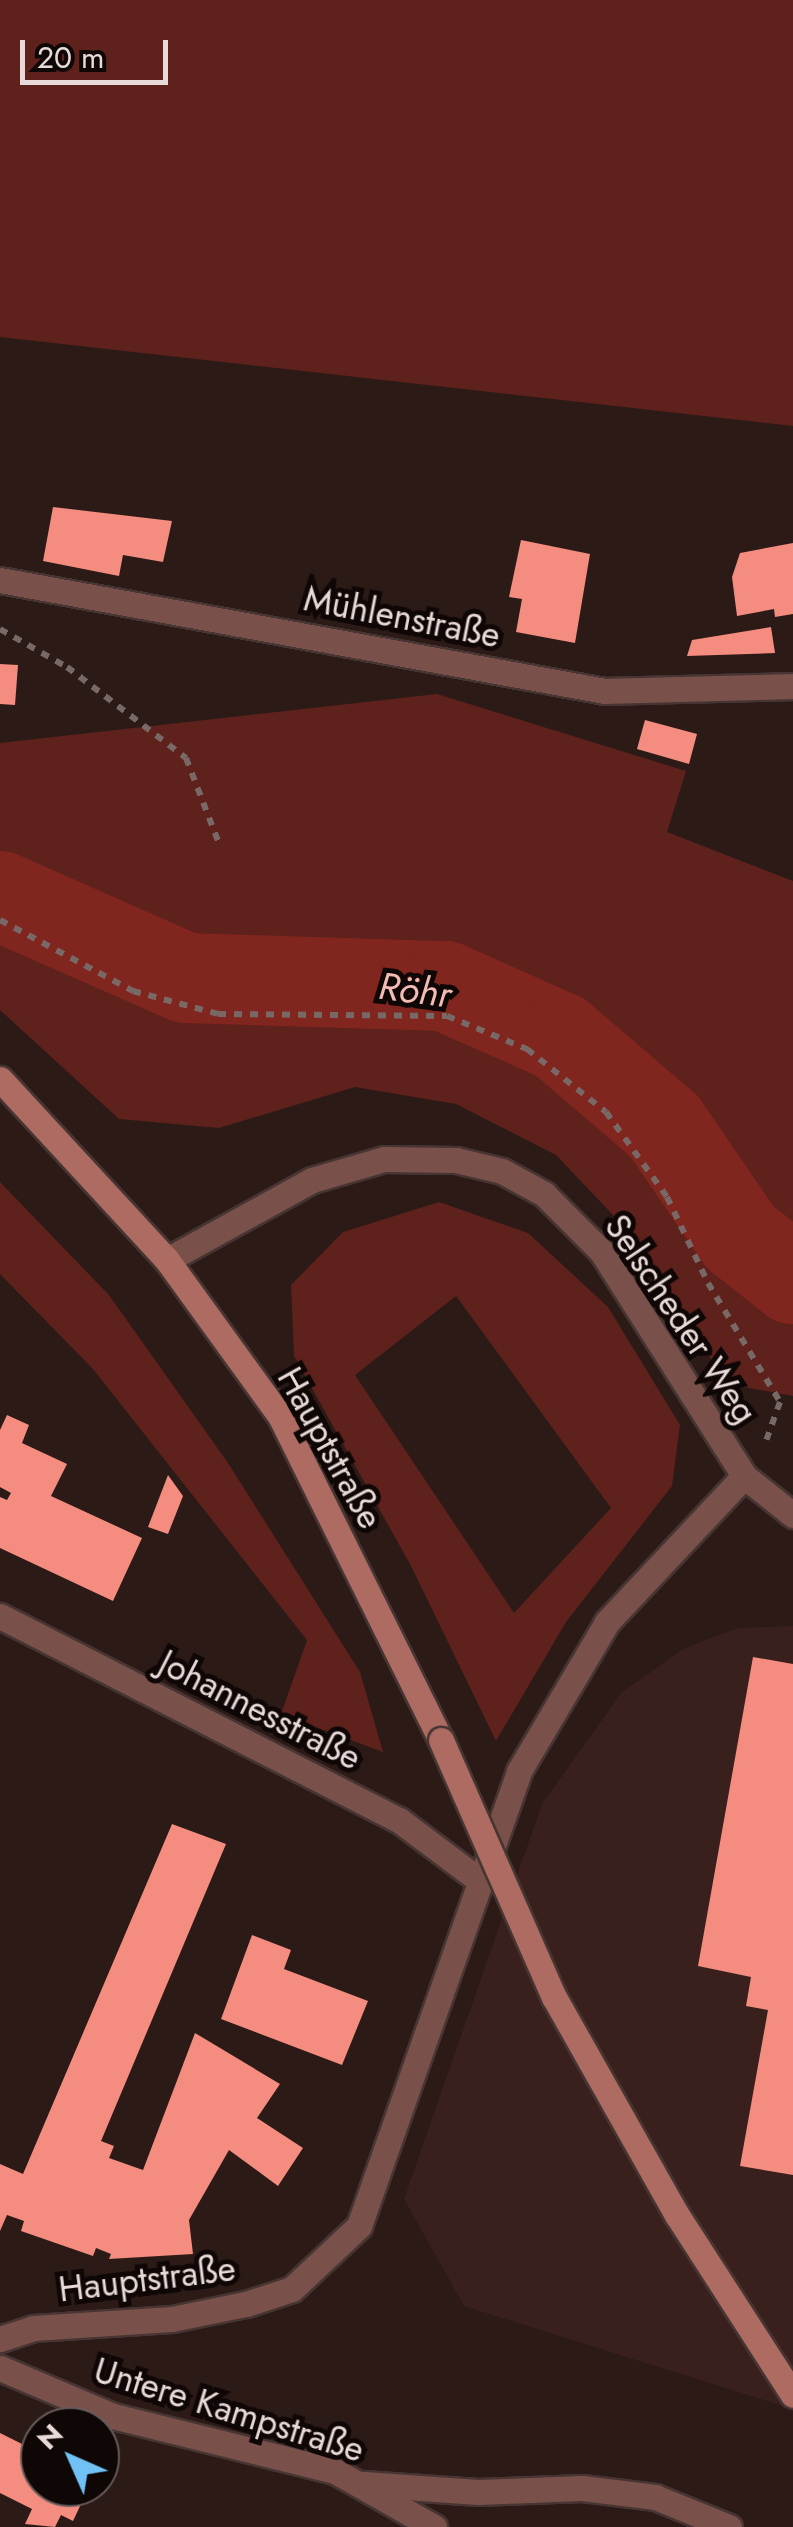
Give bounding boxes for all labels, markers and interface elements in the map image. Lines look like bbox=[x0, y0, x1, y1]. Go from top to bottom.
scale bar bbox=[25, 20, 172, 82]
text: 20 m bbox=[37, 36, 104, 79]
street label: Mühlenstraße bbox=[300, 577, 504, 657]
water label: Röhr bbox=[376, 963, 454, 1017]
street label: Selscheder Weg bbox=[596, 1207, 766, 1431]
street label: Hauptstraße bbox=[269, 1360, 391, 1536]
street label: Johannesstraße bbox=[152, 1641, 368, 1779]
street label: Hauptstraße bbox=[56, 2247, 238, 2311]
street label: Untere Kampstraße bbox=[89, 2349, 369, 2471]
north arrow bbox=[20, 2407, 120, 2507]
text: N bbox=[27, 2414, 72, 2459]

